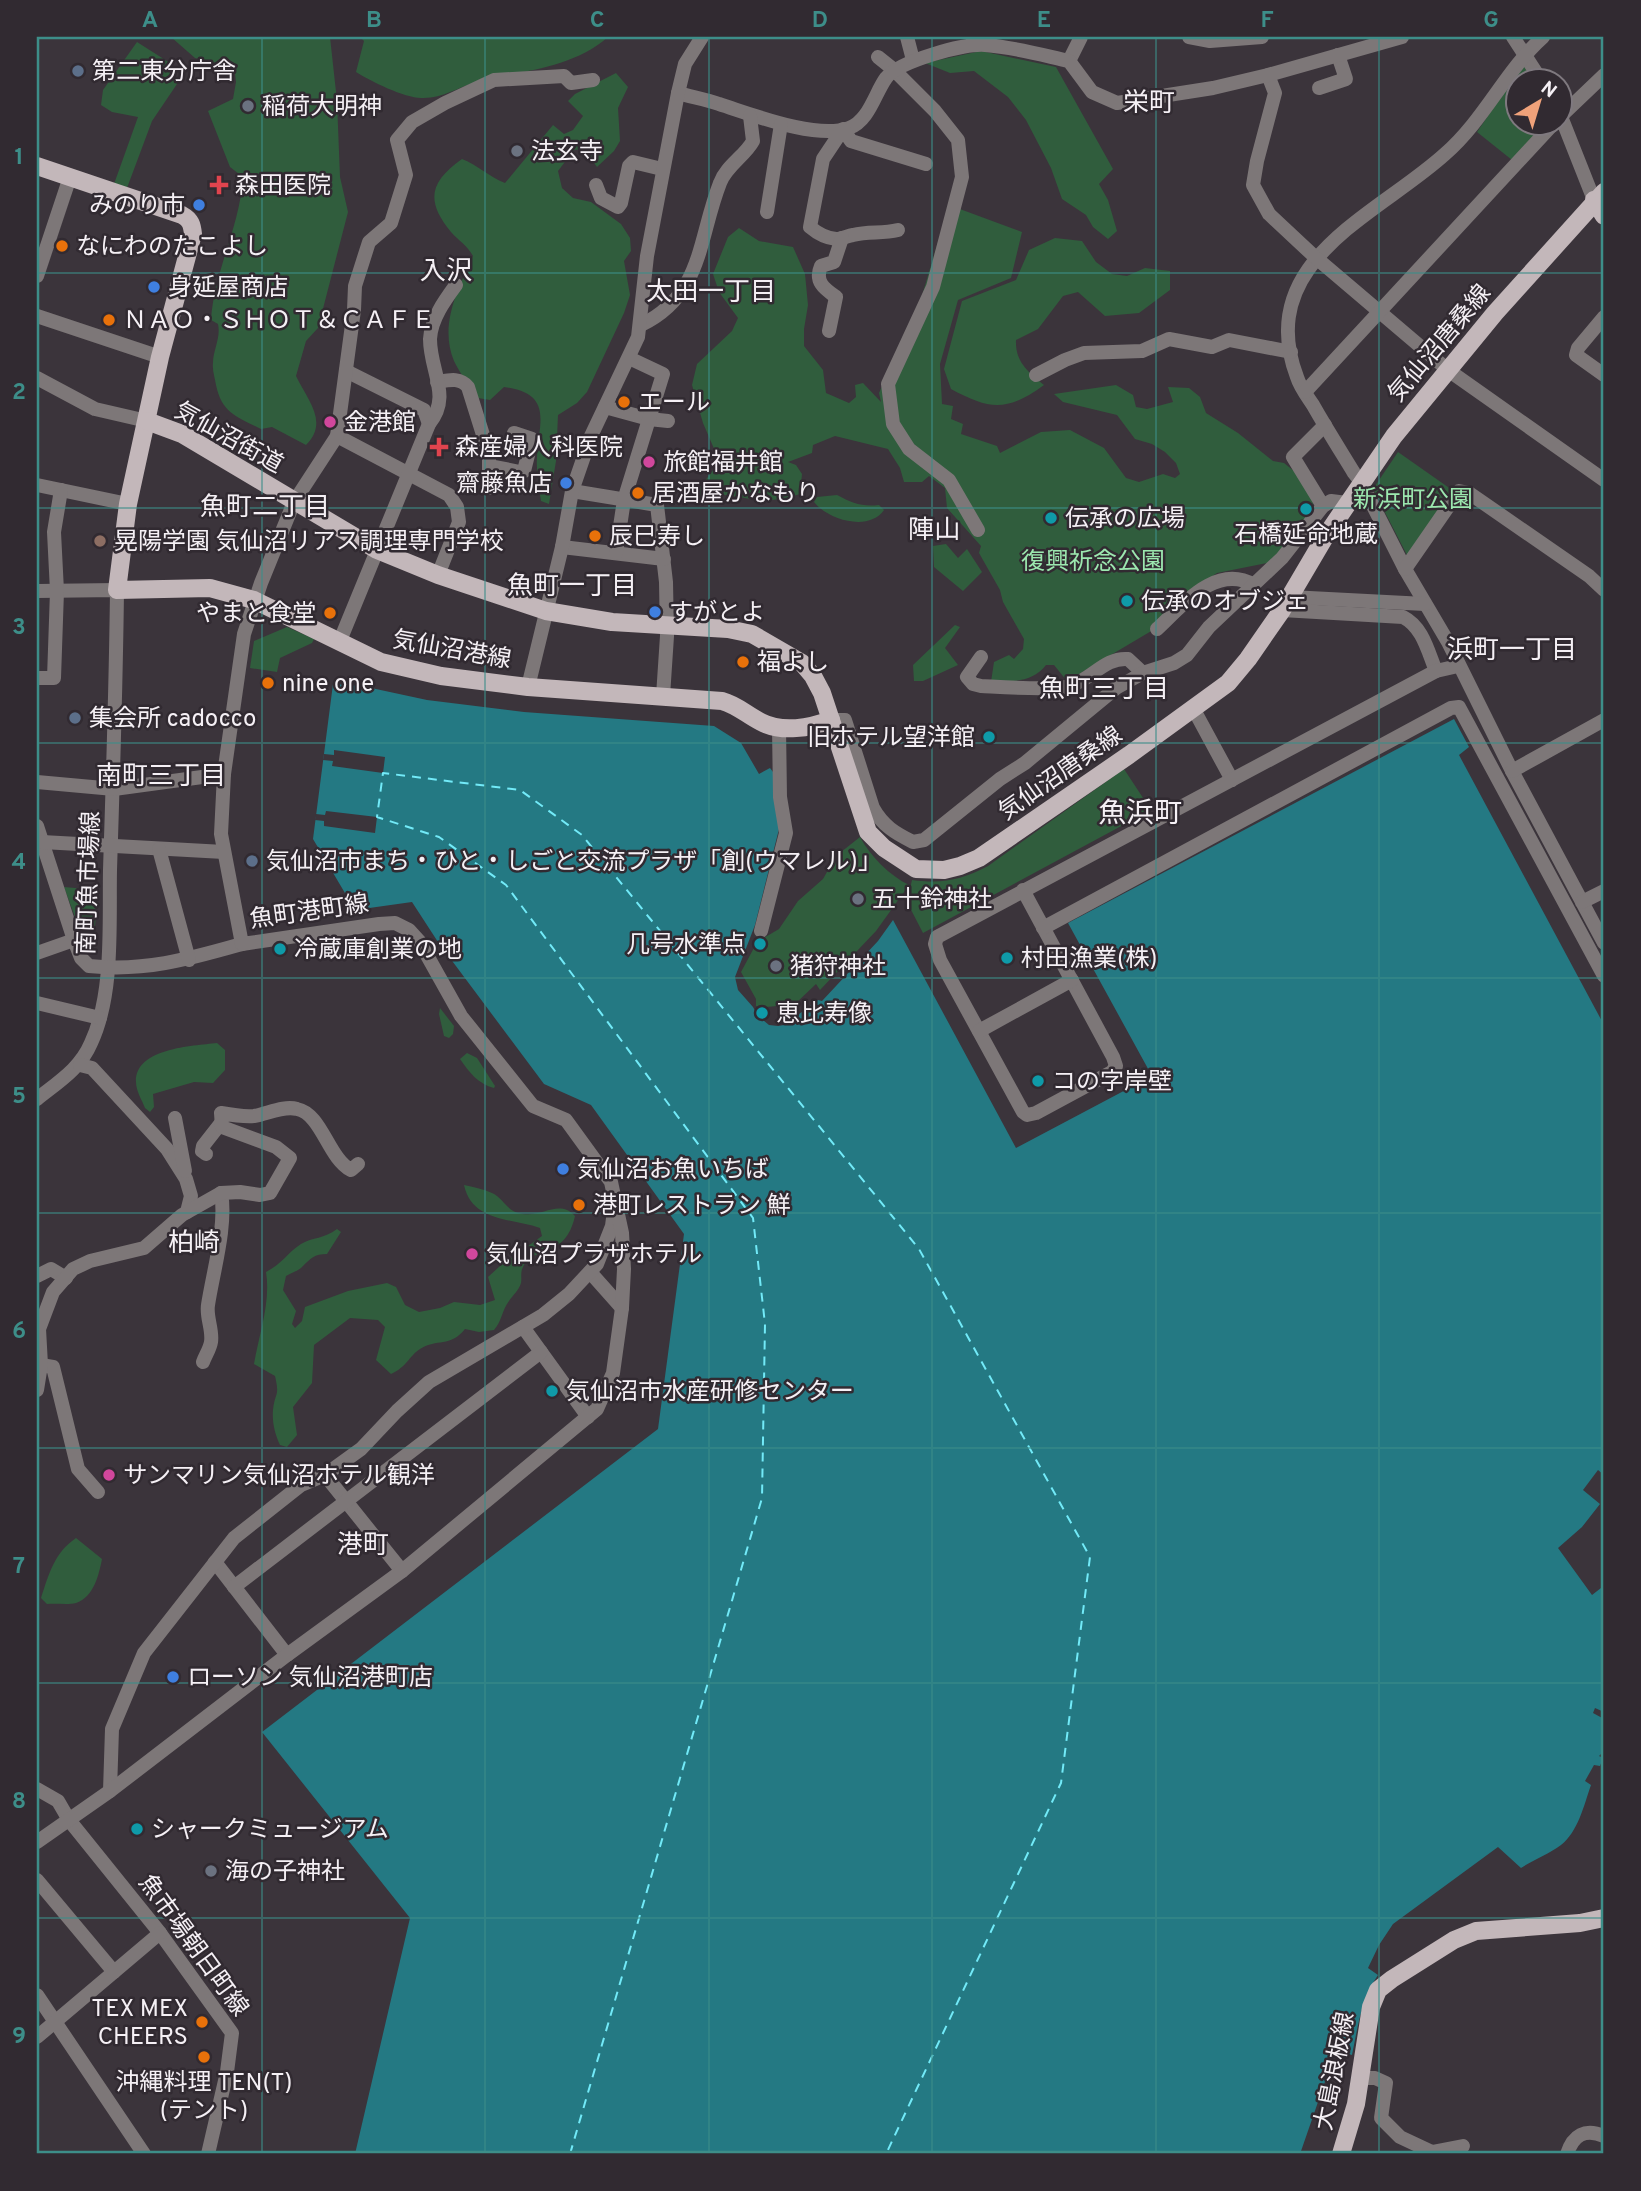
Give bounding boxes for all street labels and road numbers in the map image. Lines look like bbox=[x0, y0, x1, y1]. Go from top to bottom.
street label: 気仙沼唐桑線 bbox=[1383, 279, 1498, 409]
street label: 気仙沼街道 bbox=[168, 397, 288, 481]
street label: 気仙沼港線 bbox=[390, 626, 513, 676]
street label: 気仙沼唐桑線 bbox=[994, 721, 1129, 828]
street label: 南町魚市場線 bbox=[72, 811, 108, 956]
street label: 魚町港町線 bbox=[248, 890, 371, 936]
street label: 魚市場朝日町線 bbox=[131, 1869, 254, 2023]
street label: 大島浪板線 bbox=[1310, 2010, 1362, 2133]

